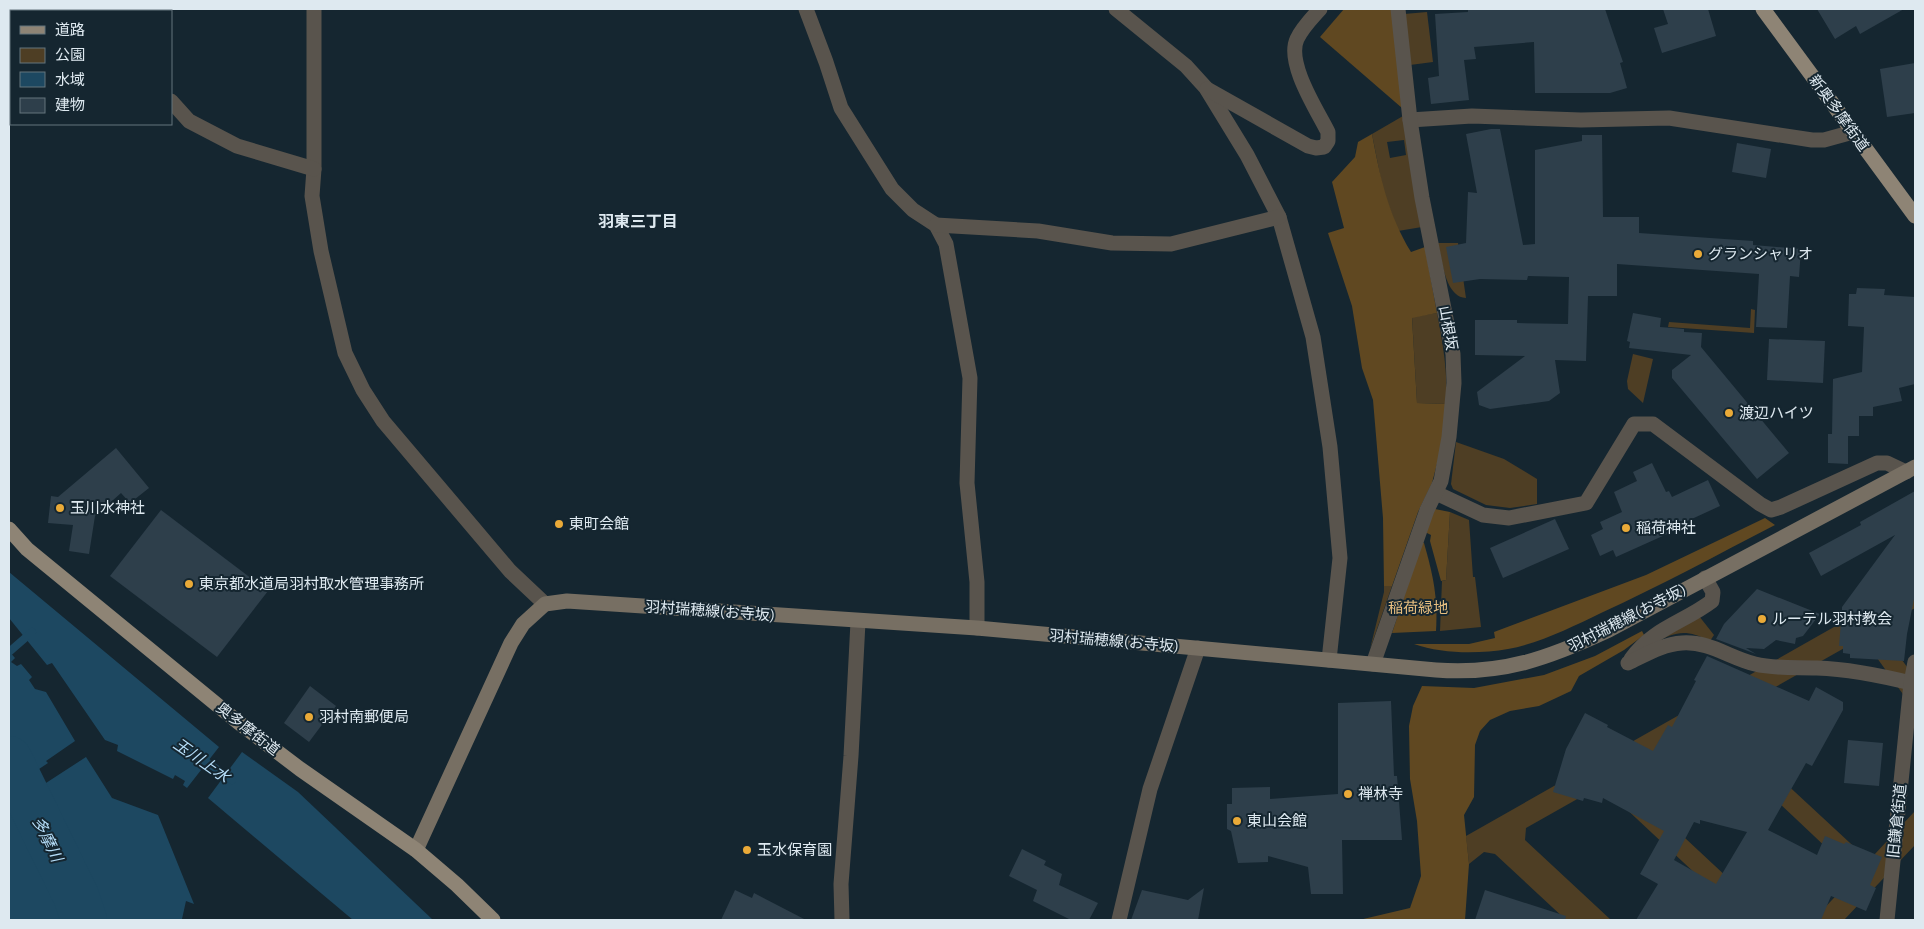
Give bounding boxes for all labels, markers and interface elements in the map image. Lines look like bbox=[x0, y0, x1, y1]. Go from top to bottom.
legend bbox=[10, 10, 172, 125]
text: 道路 bbox=[55, 20, 85, 39]
text: 公園 bbox=[55, 45, 85, 64]
text: 水域 bbox=[55, 70, 85, 89]
street label: 新奥多摩街道 bbox=[1805, 71, 1874, 155]
text: 建物 bbox=[55, 95, 85, 114]
district label: 羽東三丁目 bbox=[598, 211, 678, 231]
place label: グランシャリオ bbox=[1708, 244, 1813, 263]
marker: グランシャリオ bbox=[1692, 248, 1704, 260]
street label: 山根坂 bbox=[1435, 304, 1462, 352]
place label: 渡辺ハイツ bbox=[1739, 403, 1814, 422]
marker: 渡辺ハイツ bbox=[1723, 407, 1735, 419]
place label: 玉川水神社 bbox=[70, 498, 145, 517]
marker: 玉川水神社 bbox=[54, 502, 66, 514]
place label: 東町会館 bbox=[569, 514, 629, 533]
marker: 東町会館 bbox=[553, 518, 565, 530]
place label: 稲荷神社 bbox=[1636, 518, 1696, 537]
marker: 稲荷神社 bbox=[1620, 522, 1632, 534]
place label: 東京都水道局羽村取水管理事務所 bbox=[199, 574, 424, 593]
marker: 東京都水道局羽村取水管理事務所 bbox=[183, 578, 195, 590]
street label: 羽村瑞穂線(お寺坂) bbox=[1565, 580, 1689, 656]
street label: 羽村瑞穂線(お寺坂) bbox=[644, 596, 776, 625]
park label: 稲荷緑地 bbox=[1388, 598, 1448, 617]
place label: ルーテル羽村教会 bbox=[1772, 609, 1892, 628]
marker: ルーテル羽村教会 bbox=[1756, 613, 1768, 625]
street label: 羽村瑞穂線(お寺坂) bbox=[1048, 625, 1180, 656]
street label: 奥多摩街道 bbox=[213, 698, 284, 759]
place label: 羽村南郵便局 bbox=[319, 707, 409, 726]
marker: 羽村南郵便局 bbox=[303, 711, 315, 723]
water label: 玉川上水 bbox=[170, 733, 236, 788]
street label: 旧鎌倉街道 bbox=[1883, 783, 1910, 859]
place label: 禅林寺 bbox=[1358, 784, 1403, 803]
marker: 禅林寺 bbox=[1342, 788, 1354, 800]
place label: 東山会館 bbox=[1247, 811, 1307, 830]
water label: 多摩川 bbox=[28, 813, 68, 867]
marker: 東山会館 bbox=[1231, 815, 1243, 827]
place label: 玉水保育園 bbox=[757, 840, 832, 859]
marker: 玉水保育園 bbox=[741, 844, 753, 856]

